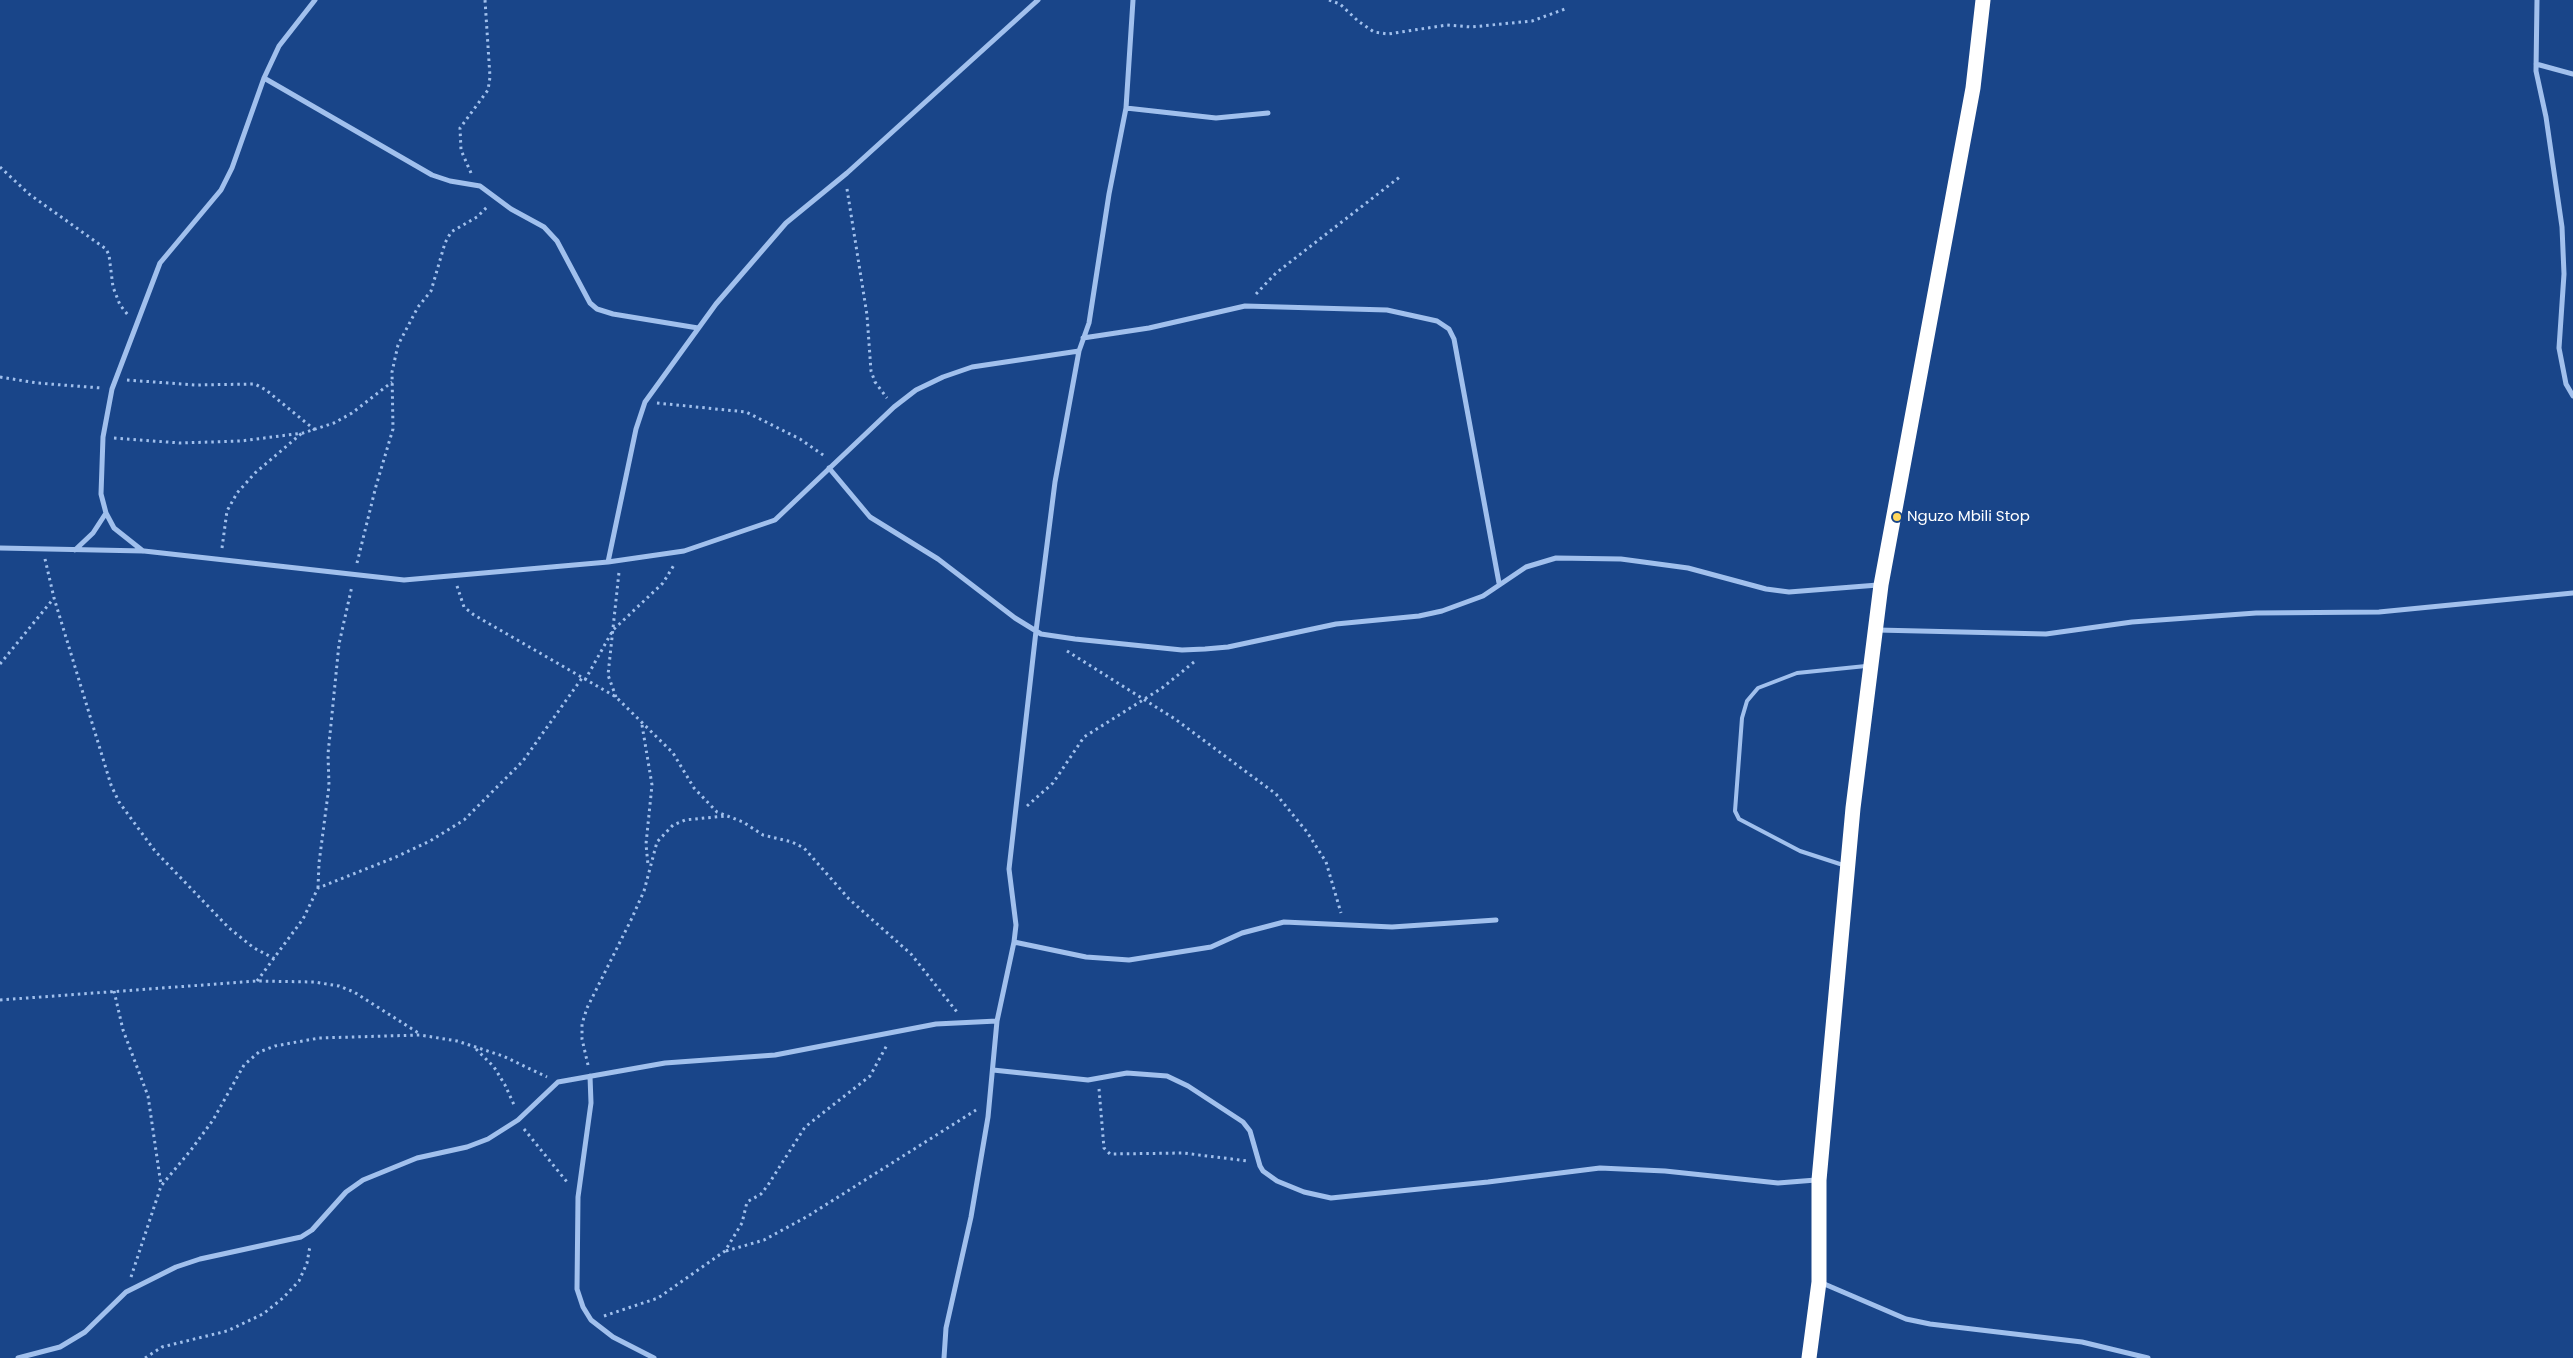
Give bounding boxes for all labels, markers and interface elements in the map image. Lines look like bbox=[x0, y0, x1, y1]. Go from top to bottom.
place label: Nguzo Mbili Stop bbox=[1907, 508, 2030, 526]
marker: Nguzo Mbili Stop bbox=[1891, 511, 1903, 523]

